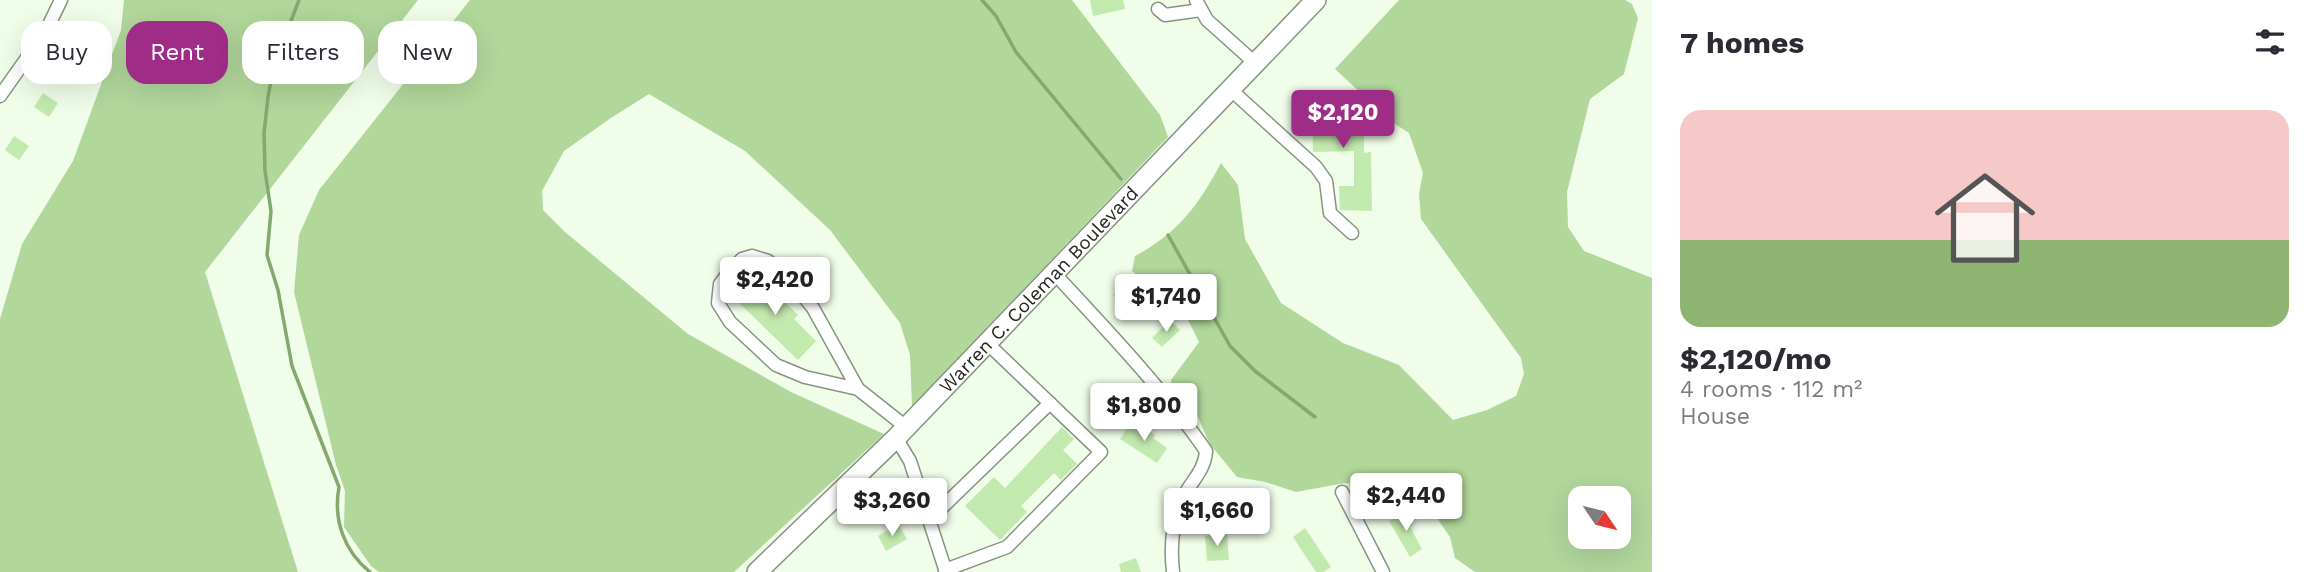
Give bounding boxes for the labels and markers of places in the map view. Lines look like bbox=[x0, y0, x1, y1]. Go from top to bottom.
pin: $2,120 bbox=[1286, 90, 1400, 150]
pin: $2,420 bbox=[718, 258, 832, 317]
pin: $1,740 bbox=[1109, 274, 1223, 334]
pin: $1,800 bbox=[1087, 384, 1201, 443]
pin: $2,440 bbox=[1349, 474, 1463, 533]
pin: $3,260 bbox=[835, 478, 949, 538]
pin: $1,660 bbox=[1160, 489, 1274, 548]

